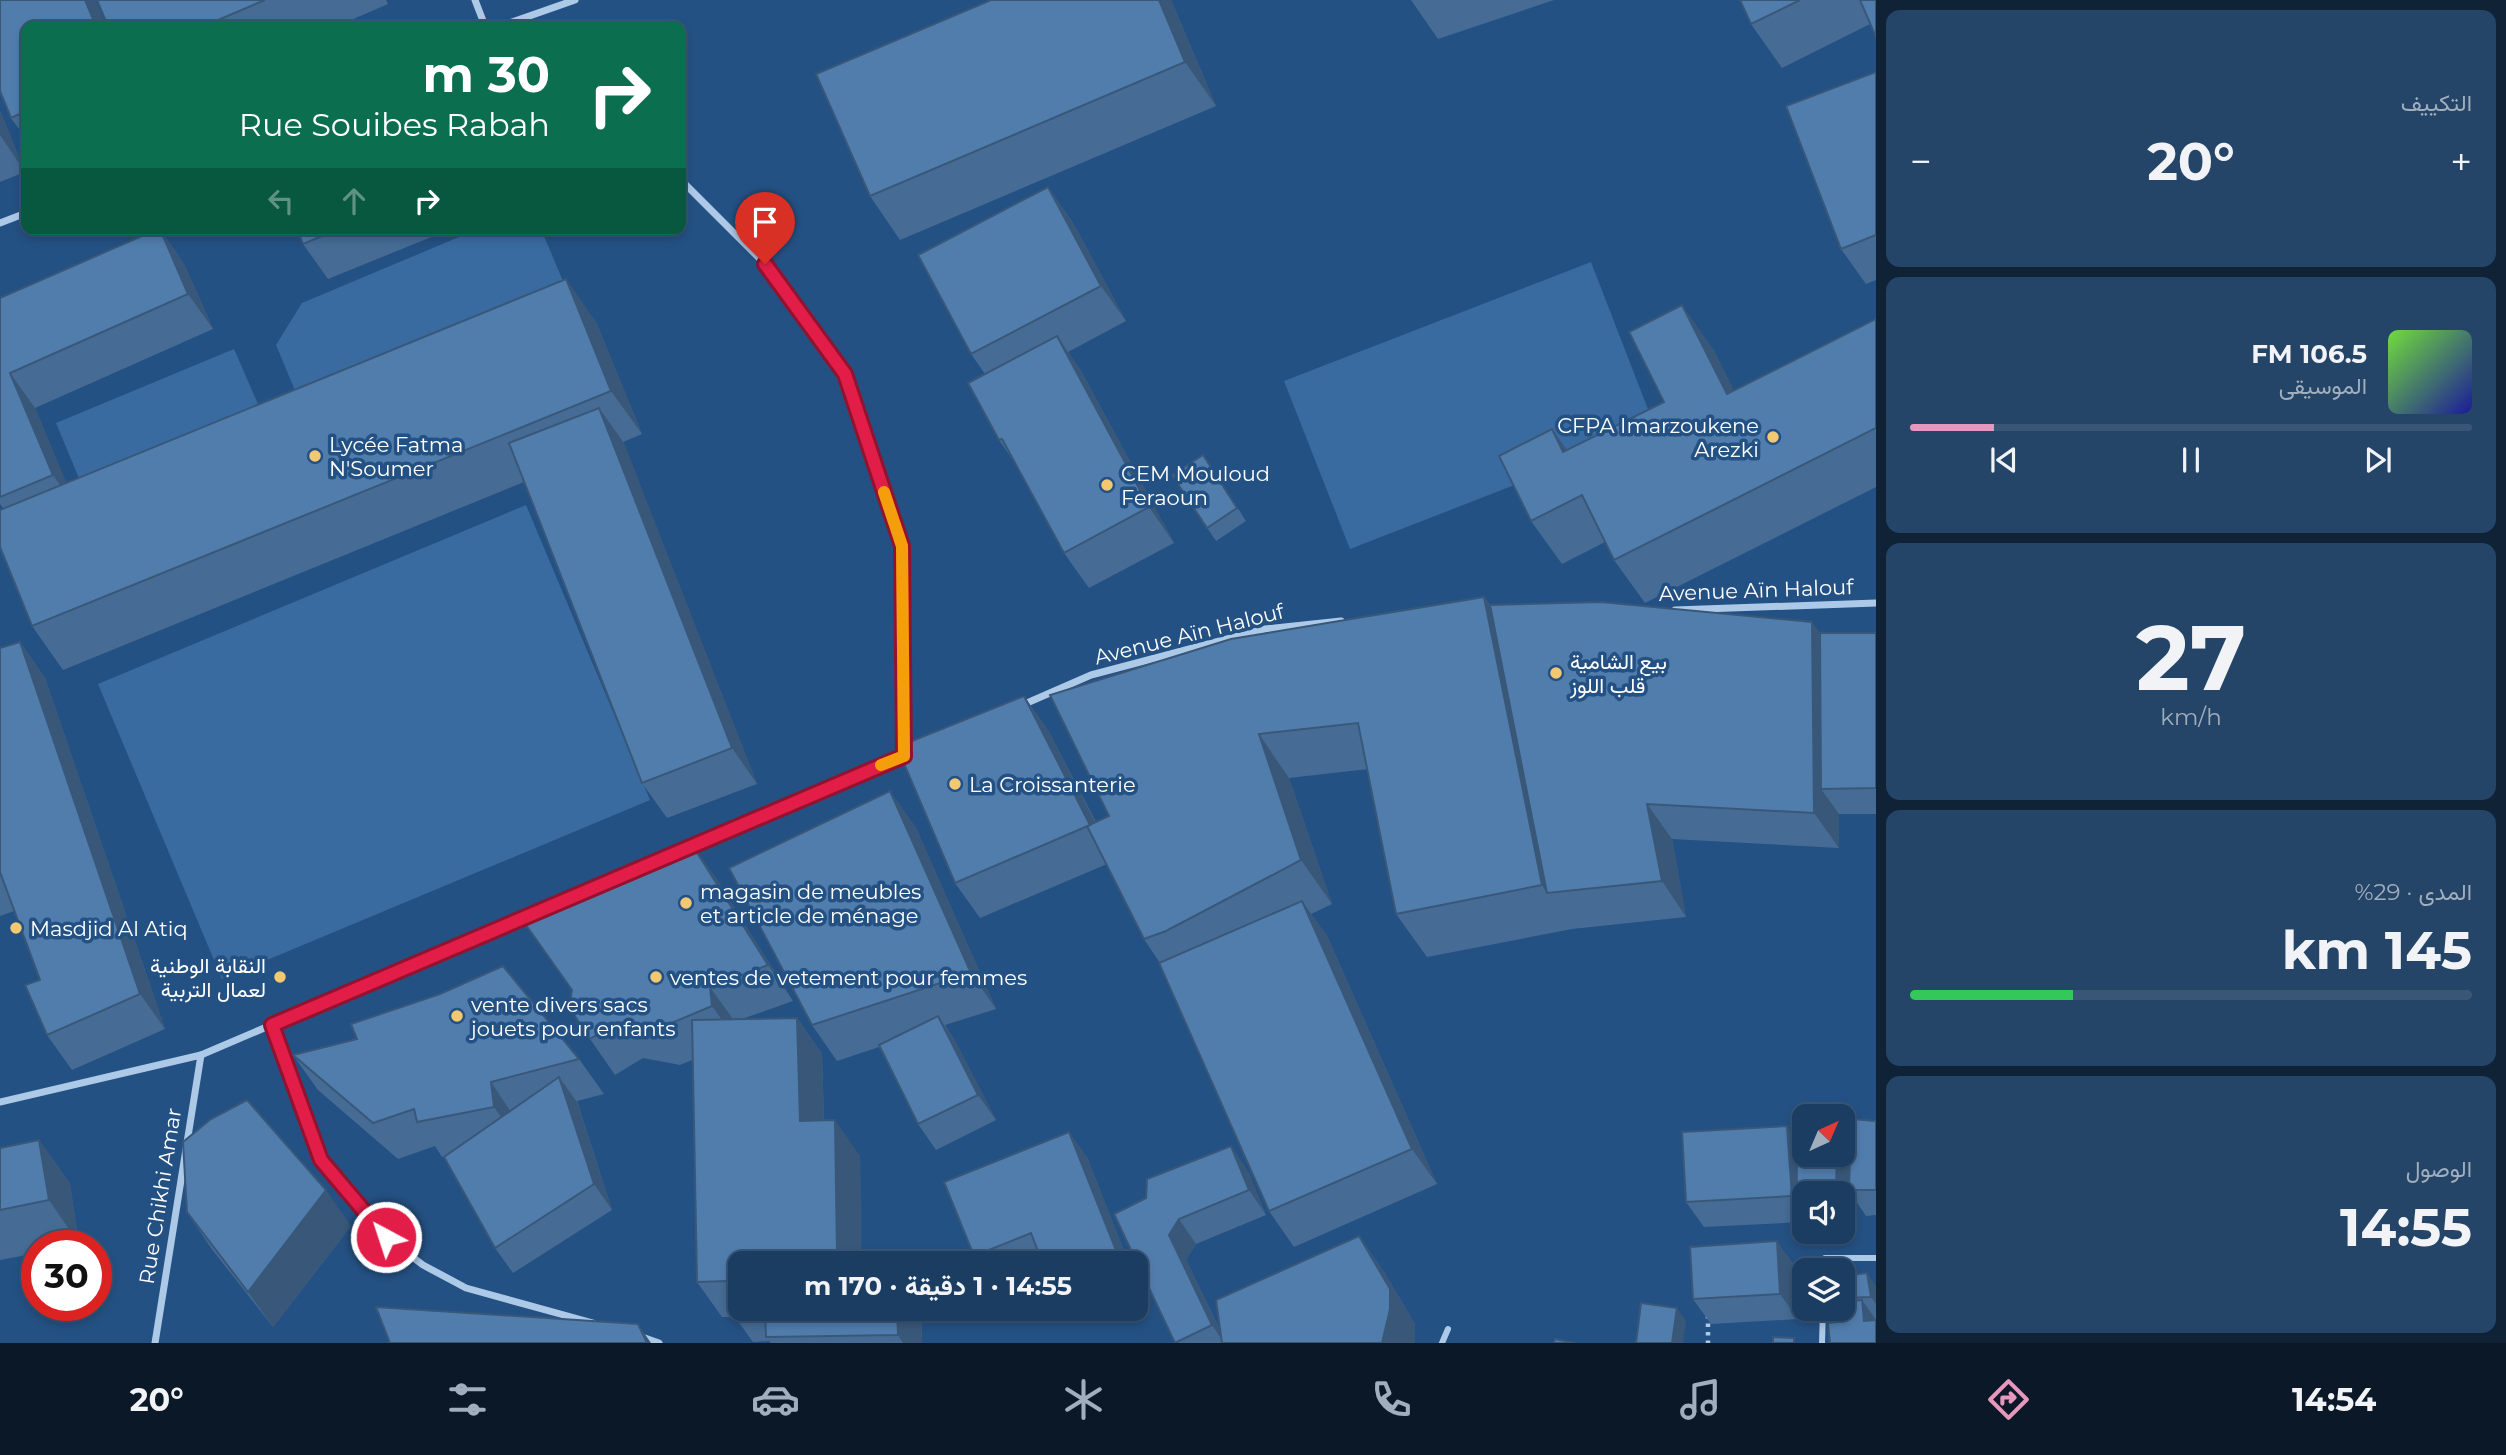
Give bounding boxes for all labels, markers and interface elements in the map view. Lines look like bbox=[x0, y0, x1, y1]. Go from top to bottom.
text: 30 m bbox=[422, 45, 550, 104]
icon: right bbox=[574, 49, 665, 140]
text: التكييف bbox=[2401, 89, 2472, 117]
text: Rue Souibes Rabah bbox=[239, 105, 550, 144]
text: 20° bbox=[2147, 130, 2235, 193]
text: − bbox=[1910, 138, 1932, 185]
text: + bbox=[2450, 138, 2472, 185]
icon: left bbox=[262, 182, 300, 220]
icon: ahead bbox=[335, 182, 373, 220]
icon: right bbox=[408, 182, 446, 220]
pin bbox=[735, 192, 795, 264]
icon: arrive bbox=[746, 203, 784, 241]
text: 106.5 FM bbox=[2251, 338, 2367, 370]
text: الموسيقى bbox=[2279, 372, 2367, 400]
place label: CFPA Imarzoukene Arezki bbox=[1557, 413, 1759, 462]
marker: CFPA Imarzoukene Arezki bbox=[1765, 429, 1781, 445]
place label: Lycée Fatma N'Soumer bbox=[329, 432, 463, 481]
icon: previous bbox=[1985, 441, 2023, 479]
icon: pause bbox=[2172, 441, 2210, 479]
icon: next bbox=[2359, 441, 2397, 479]
marker: Lycée Fatma N'Soumer bbox=[307, 448, 323, 464]
place label: CEM Mouloud Feraoun bbox=[1121, 461, 1270, 510]
marker: CEM Mouloud Feraoun bbox=[1099, 477, 1115, 493]
street label: Avenue Aïn Halouf bbox=[1658, 574, 1855, 606]
street label: Avenue Aïn Halouf bbox=[1092, 598, 1287, 670]
text: 27 bbox=[2136, 602, 2246, 713]
place label: بيع الشامية قلب اللوز bbox=[1569, 649, 1667, 699]
marker: بيع الشامية قلب اللوز bbox=[1548, 665, 1564, 681]
text: km/h bbox=[2160, 703, 2222, 731]
place label: La Croissanterie bbox=[969, 772, 1136, 797]
marker: La Croissanterie bbox=[947, 776, 963, 792]
text: المدى · 29% bbox=[2354, 878, 2472, 906]
place label: magasin de meubles et article de ménage bbox=[700, 879, 921, 928]
marker: magasin de meubles et article de ménage bbox=[678, 895, 694, 911]
place label: Masdjid Al Atiq bbox=[30, 916, 188, 941]
text: 145 km bbox=[2282, 919, 2472, 982]
marker: Masdjid Al Atiq bbox=[8, 920, 24, 936]
place label: النقابة الوطنية لعمال التربية bbox=[150, 953, 266, 1003]
place label: ventes de vetement pour femmes bbox=[670, 965, 1027, 990]
marker: النقابة الوطنية لعمال التربية bbox=[272, 969, 288, 985]
marker: ventes de vetement pour femmes bbox=[648, 969, 664, 985]
place label: vente divers sacs jouets pour enfants bbox=[469, 992, 676, 1041]
marker: vente divers sacs jouets pour enfants bbox=[449, 1008, 465, 1024]
north arrow bbox=[1792, 1104, 1855, 1167]
map controls bbox=[1792, 1104, 1855, 1321]
street label: Rue Chikhi Amar bbox=[134, 1106, 186, 1286]
text: الوصول bbox=[2406, 1155, 2472, 1183]
button: sound bbox=[1792, 1181, 1855, 1244]
text: 14:55 bbox=[2340, 1196, 2472, 1259]
position arrow bbox=[349, 1200, 423, 1274]
speed limit sign: 30 bbox=[21, 1230, 112, 1321]
button: layers bbox=[1792, 1258, 1855, 1321]
text: 14:55 · 1 دقيقة · 170 m bbox=[804, 1270, 1072, 1302]
icon: filters bbox=[443, 1375, 492, 1424]
icon: car bbox=[751, 1375, 800, 1424]
icon: climate bbox=[1059, 1375, 1108, 1424]
icon: phone bbox=[1367, 1375, 1416, 1424]
icon: music bbox=[1676, 1375, 1725, 1424]
icon: directions bbox=[1984, 1375, 2033, 1424]
text: 20° bbox=[130, 1380, 184, 1419]
text: 14:54 bbox=[2292, 1380, 2376, 1419]

